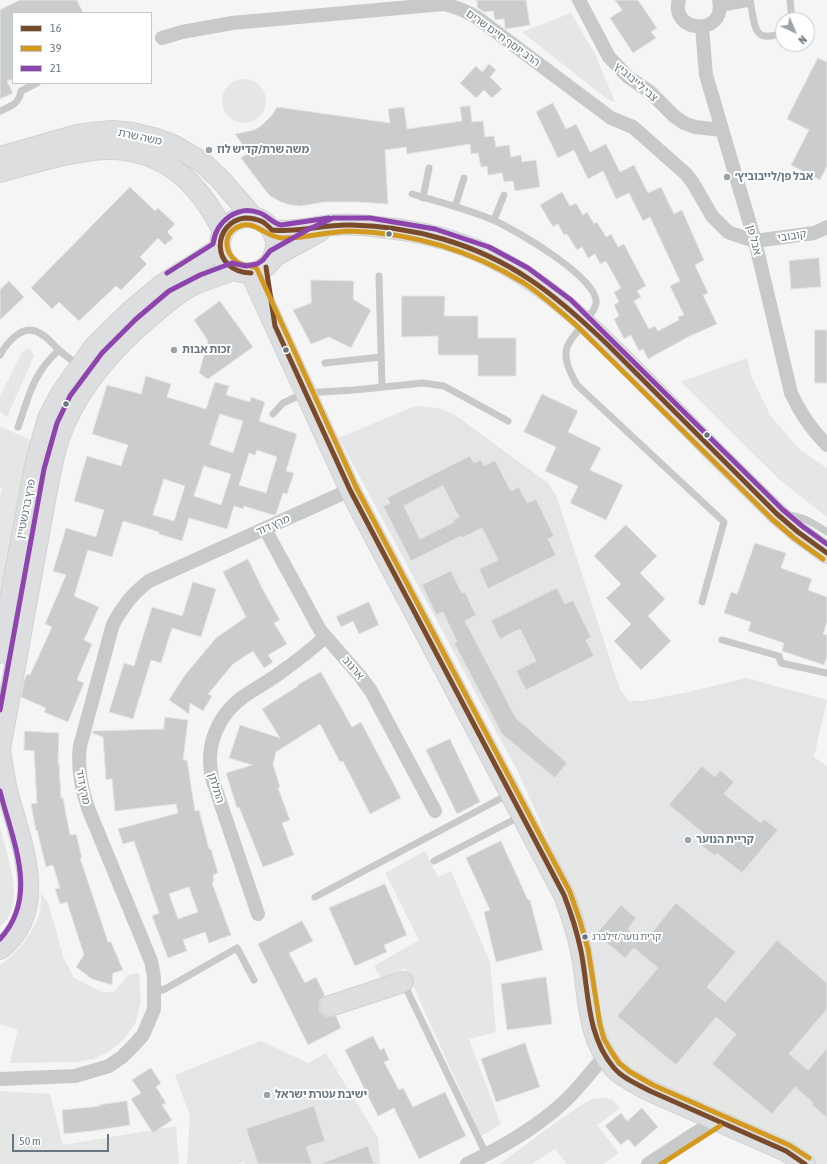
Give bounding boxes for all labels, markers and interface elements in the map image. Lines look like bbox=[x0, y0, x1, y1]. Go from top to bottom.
street label: הרב יוסף חיים שרים bbox=[463, 7, 543, 69]
legend bbox=[12, 12, 152, 84]
north arrow bbox=[775, 12, 815, 52]
text: 16 bbox=[50, 21, 61, 35]
text: N bbox=[796, 33, 809, 46]
text: 39 bbox=[50, 41, 61, 55]
street label: צבי לייבוביץ bbox=[612, 60, 660, 104]
text: 21 bbox=[50, 61, 61, 75]
street label: משה שרת bbox=[117, 126, 163, 148]
place label: משה שרת/קדיש לוז bbox=[217, 143, 309, 157]
marker: משה שרת/קדיש לוז bbox=[204, 145, 214, 155]
place label: אבל פן/לייבוביץ׳ bbox=[735, 170, 813, 184]
marker: אבל פן/לייבוביץ׳ bbox=[722, 172, 732, 182]
street label: אבל פן bbox=[744, 223, 764, 257]
street label: קובובי bbox=[777, 227, 807, 245]
unlabelled marker bbox=[384, 229, 394, 239]
place label: זכות אבות bbox=[182, 343, 231, 357]
marker: זכות אבות bbox=[169, 345, 179, 355]
unlabelled marker bbox=[281, 345, 291, 355]
unlabelled marker bbox=[61, 399, 71, 409]
unlabelled marker bbox=[702, 430, 712, 440]
street label: פרץ ברנשטיין bbox=[14, 478, 38, 540]
street label: מרץ דוד bbox=[254, 512, 292, 538]
street label: ארגוב bbox=[339, 654, 367, 682]
street label: מרץ דוד bbox=[73, 768, 93, 806]
street label: התלתן bbox=[205, 771, 227, 805]
place label: קריית הנוער bbox=[696, 833, 754, 847]
marker: קריית הנוער bbox=[683, 835, 693, 845]
place label: קרית נוער/זילברג bbox=[592, 931, 661, 943]
marker: קרית נוער/זילברג bbox=[580, 932, 590, 942]
place label: ישיבת עטרת ישראל bbox=[275, 1088, 367, 1102]
marker: ישיבת עטרת ישראל bbox=[262, 1090, 272, 1100]
scale bar bbox=[14, 1126, 111, 1152]
text: 50 m bbox=[19, 1134, 41, 1148]

